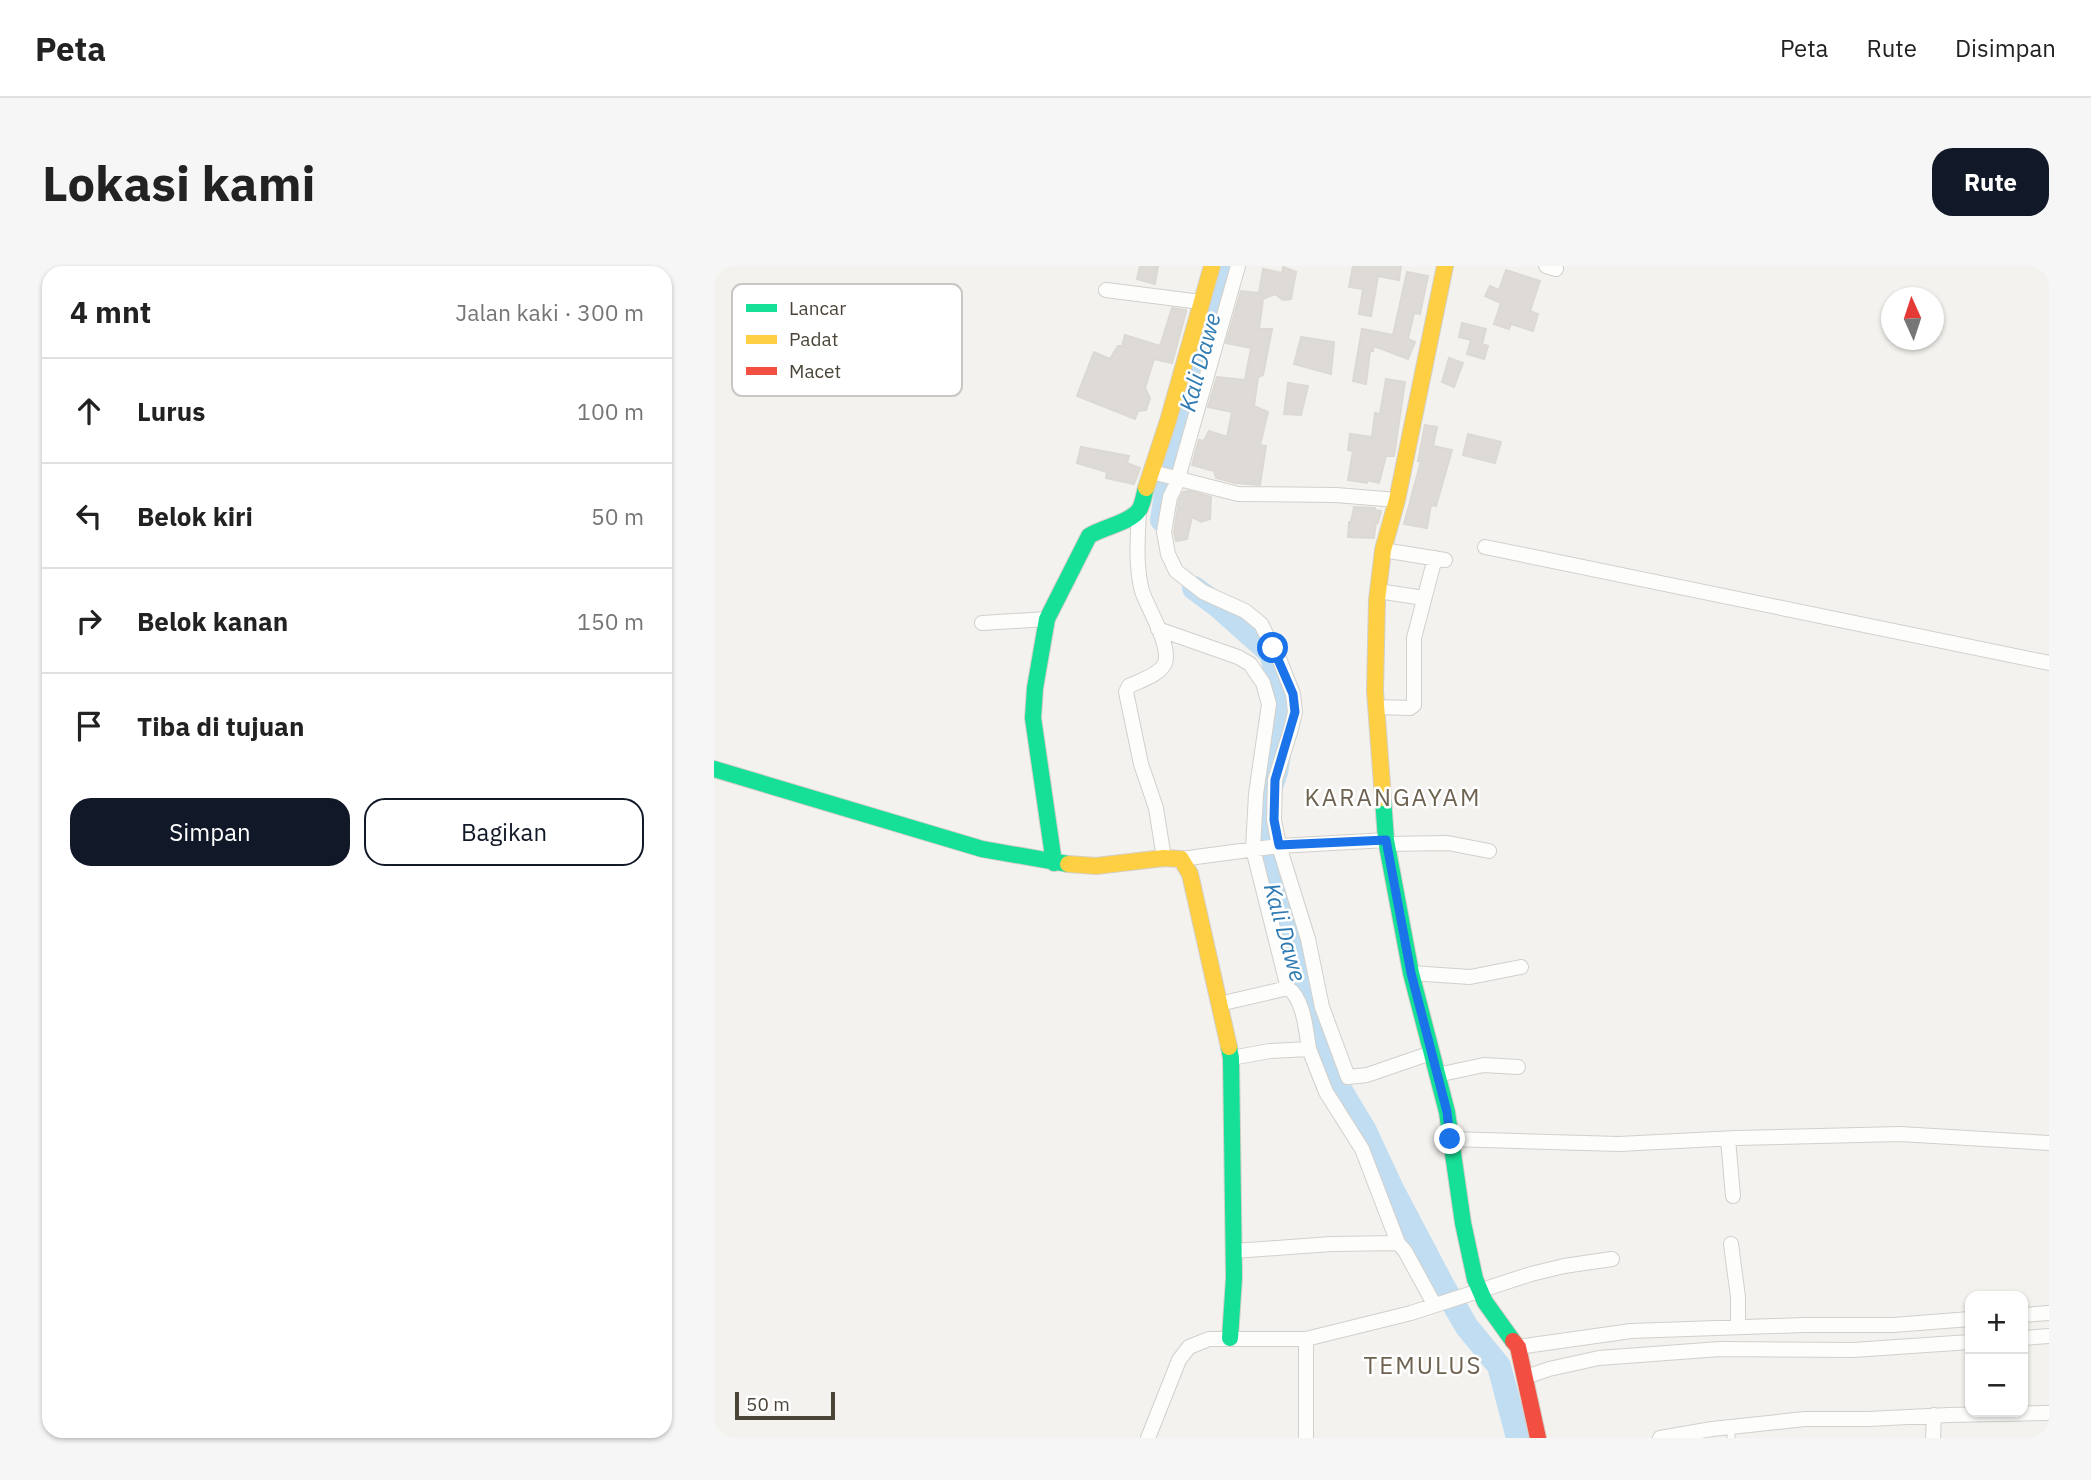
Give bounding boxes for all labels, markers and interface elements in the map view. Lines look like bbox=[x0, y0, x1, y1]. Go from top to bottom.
text: Peta bbox=[35, 27, 106, 70]
text: Peta bbox=[1780, 32, 1828, 64]
text: Rute bbox=[1866, 32, 1917, 64]
text: Disimpan bbox=[1955, 32, 2056, 64]
button: Rute bbox=[1932, 148, 2049, 216]
text: Lokasi kami bbox=[42, 151, 316, 214]
legend bbox=[732, 284, 962, 396]
north arrow bbox=[1881, 287, 1944, 350]
text: 4 mnt bbox=[70, 292, 151, 331]
text: Lancar bbox=[789, 296, 846, 320]
text: Jalan kaki · 300 m bbox=[456, 297, 644, 327]
water label: Kali Dawe bbox=[1171, 309, 1227, 415]
text: Padat bbox=[789, 327, 838, 351]
text: Macet bbox=[789, 359, 841, 383]
icon: ahead bbox=[70, 392, 108, 430]
text: Lurus bbox=[137, 394, 205, 428]
text: 100 m bbox=[577, 396, 644, 426]
icon: left bbox=[70, 497, 108, 535]
text: Belok kiri bbox=[137, 499, 253, 533]
text: 50 m bbox=[591, 501, 644, 531]
icon: right bbox=[70, 602, 108, 640]
text: Belok kanan bbox=[137, 604, 288, 638]
text: 150 m bbox=[577, 606, 644, 636]
route start bbox=[1257, 632, 1288, 663]
icon: arrive bbox=[70, 707, 108, 745]
text: Tiba di tujuan bbox=[137, 709, 304, 743]
district label: KARANGAYAM bbox=[1305, 781, 1481, 813]
button: Simpan bbox=[70, 798, 350, 866]
button: Bagikan bbox=[364, 798, 644, 866]
water label: Kali Dawe bbox=[1258, 879, 1314, 985]
route end bbox=[1434, 1123, 1465, 1154]
map controls bbox=[1965, 1291, 2028, 1417]
button: + bbox=[1965, 1291, 2028, 1354]
district label: TEMULUS bbox=[1363, 1349, 1483, 1381]
button: − bbox=[1965, 1354, 2028, 1417]
scale bar bbox=[735, 1389, 835, 1421]
text: 50 m bbox=[746, 1392, 790, 1416]

